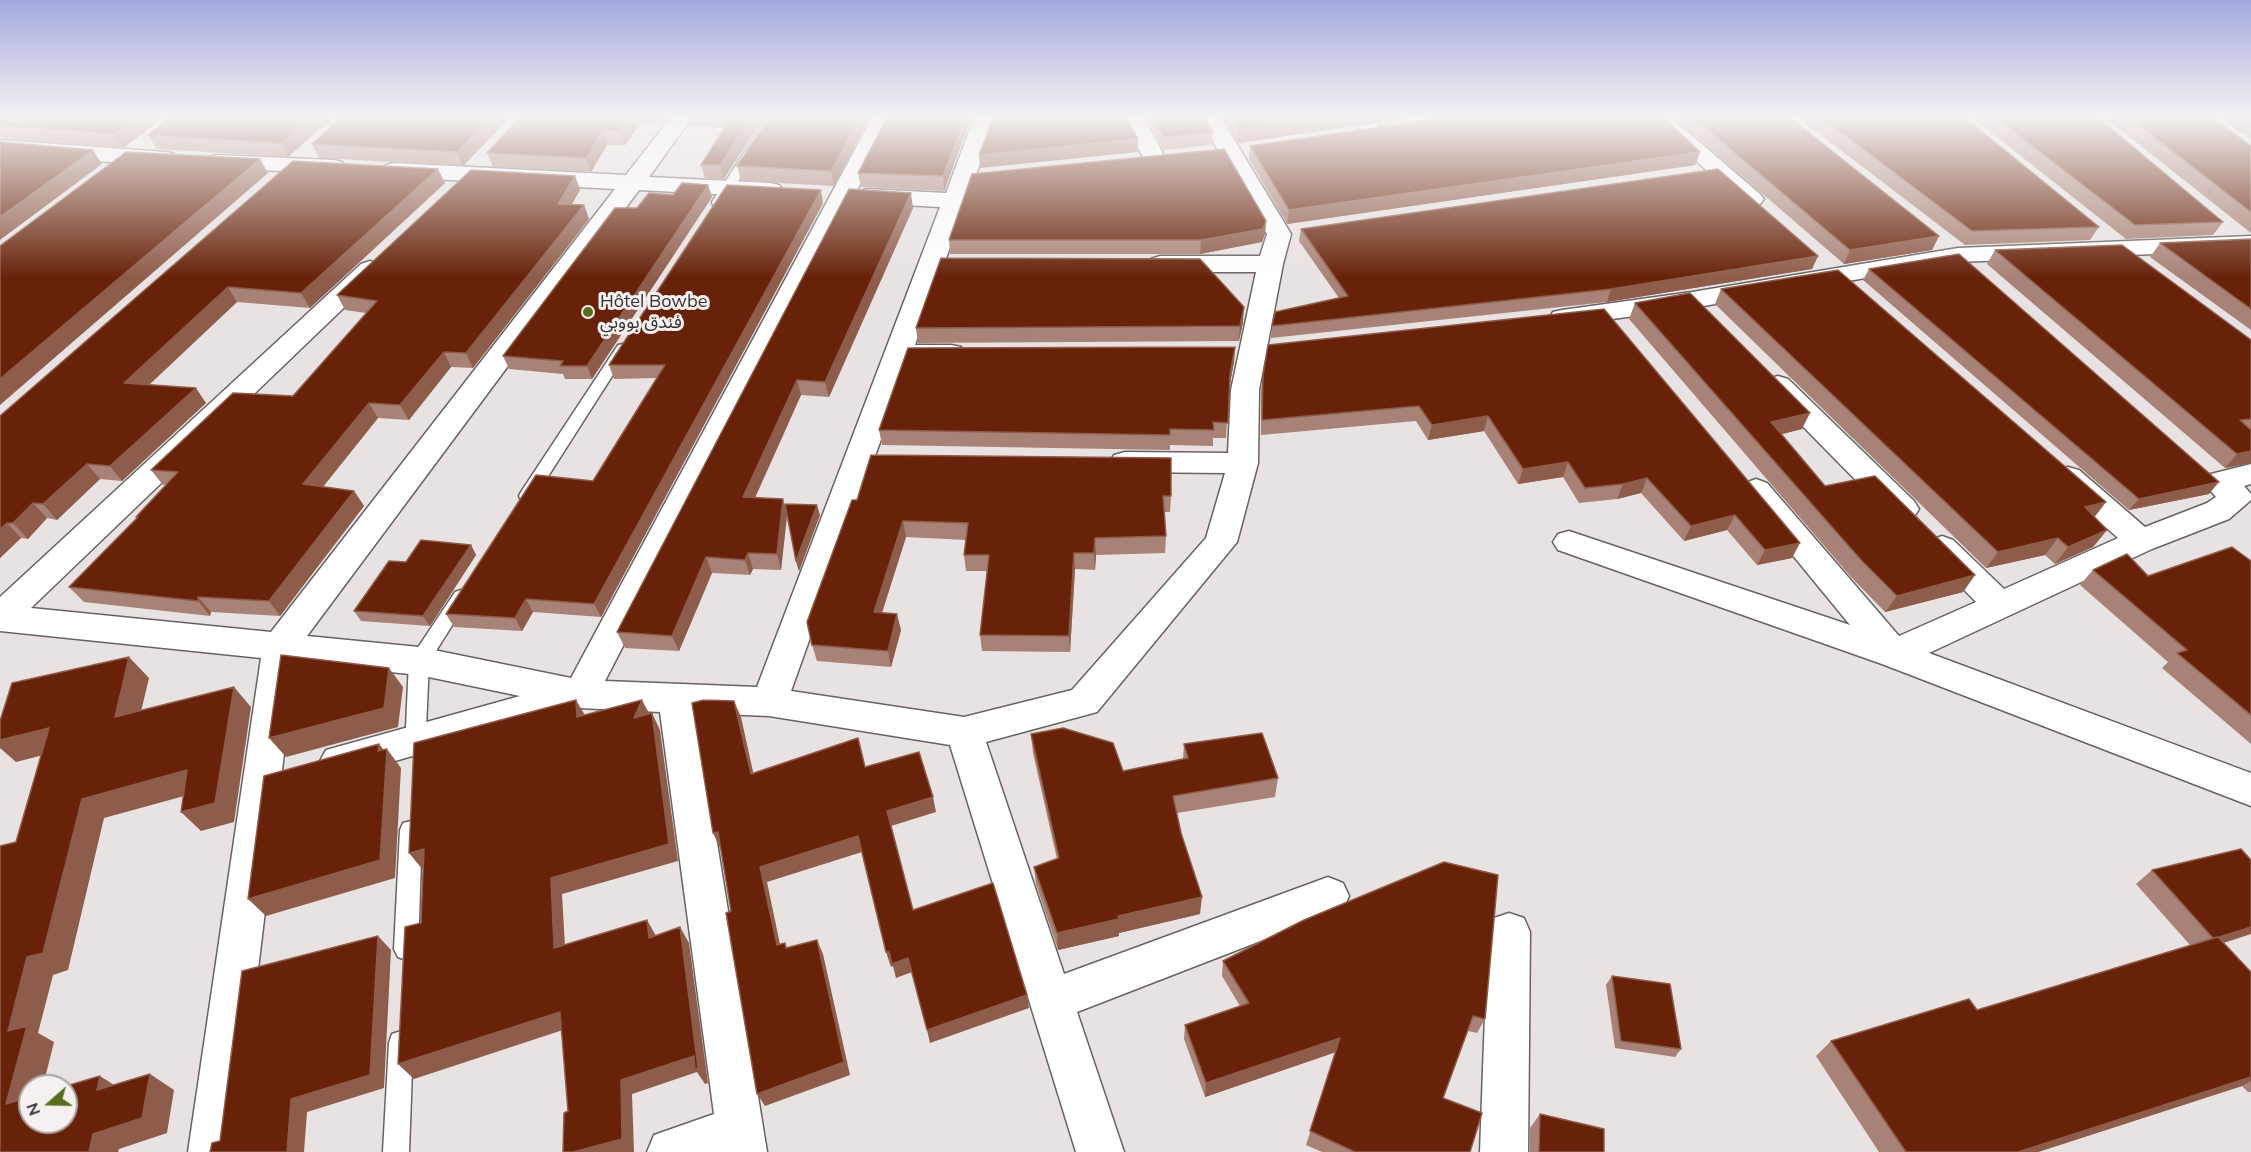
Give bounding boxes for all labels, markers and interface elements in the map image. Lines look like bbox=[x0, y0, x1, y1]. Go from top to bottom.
place label: Hôtel Bowbe فندق بووبي bbox=[600, 291, 708, 334]
marker: Hôtel Bowbe فندق بووبي bbox=[581, 305, 595, 319]
north arrow bbox=[18, 1074, 78, 1134]
text: N bbox=[21, 1100, 44, 1119]

